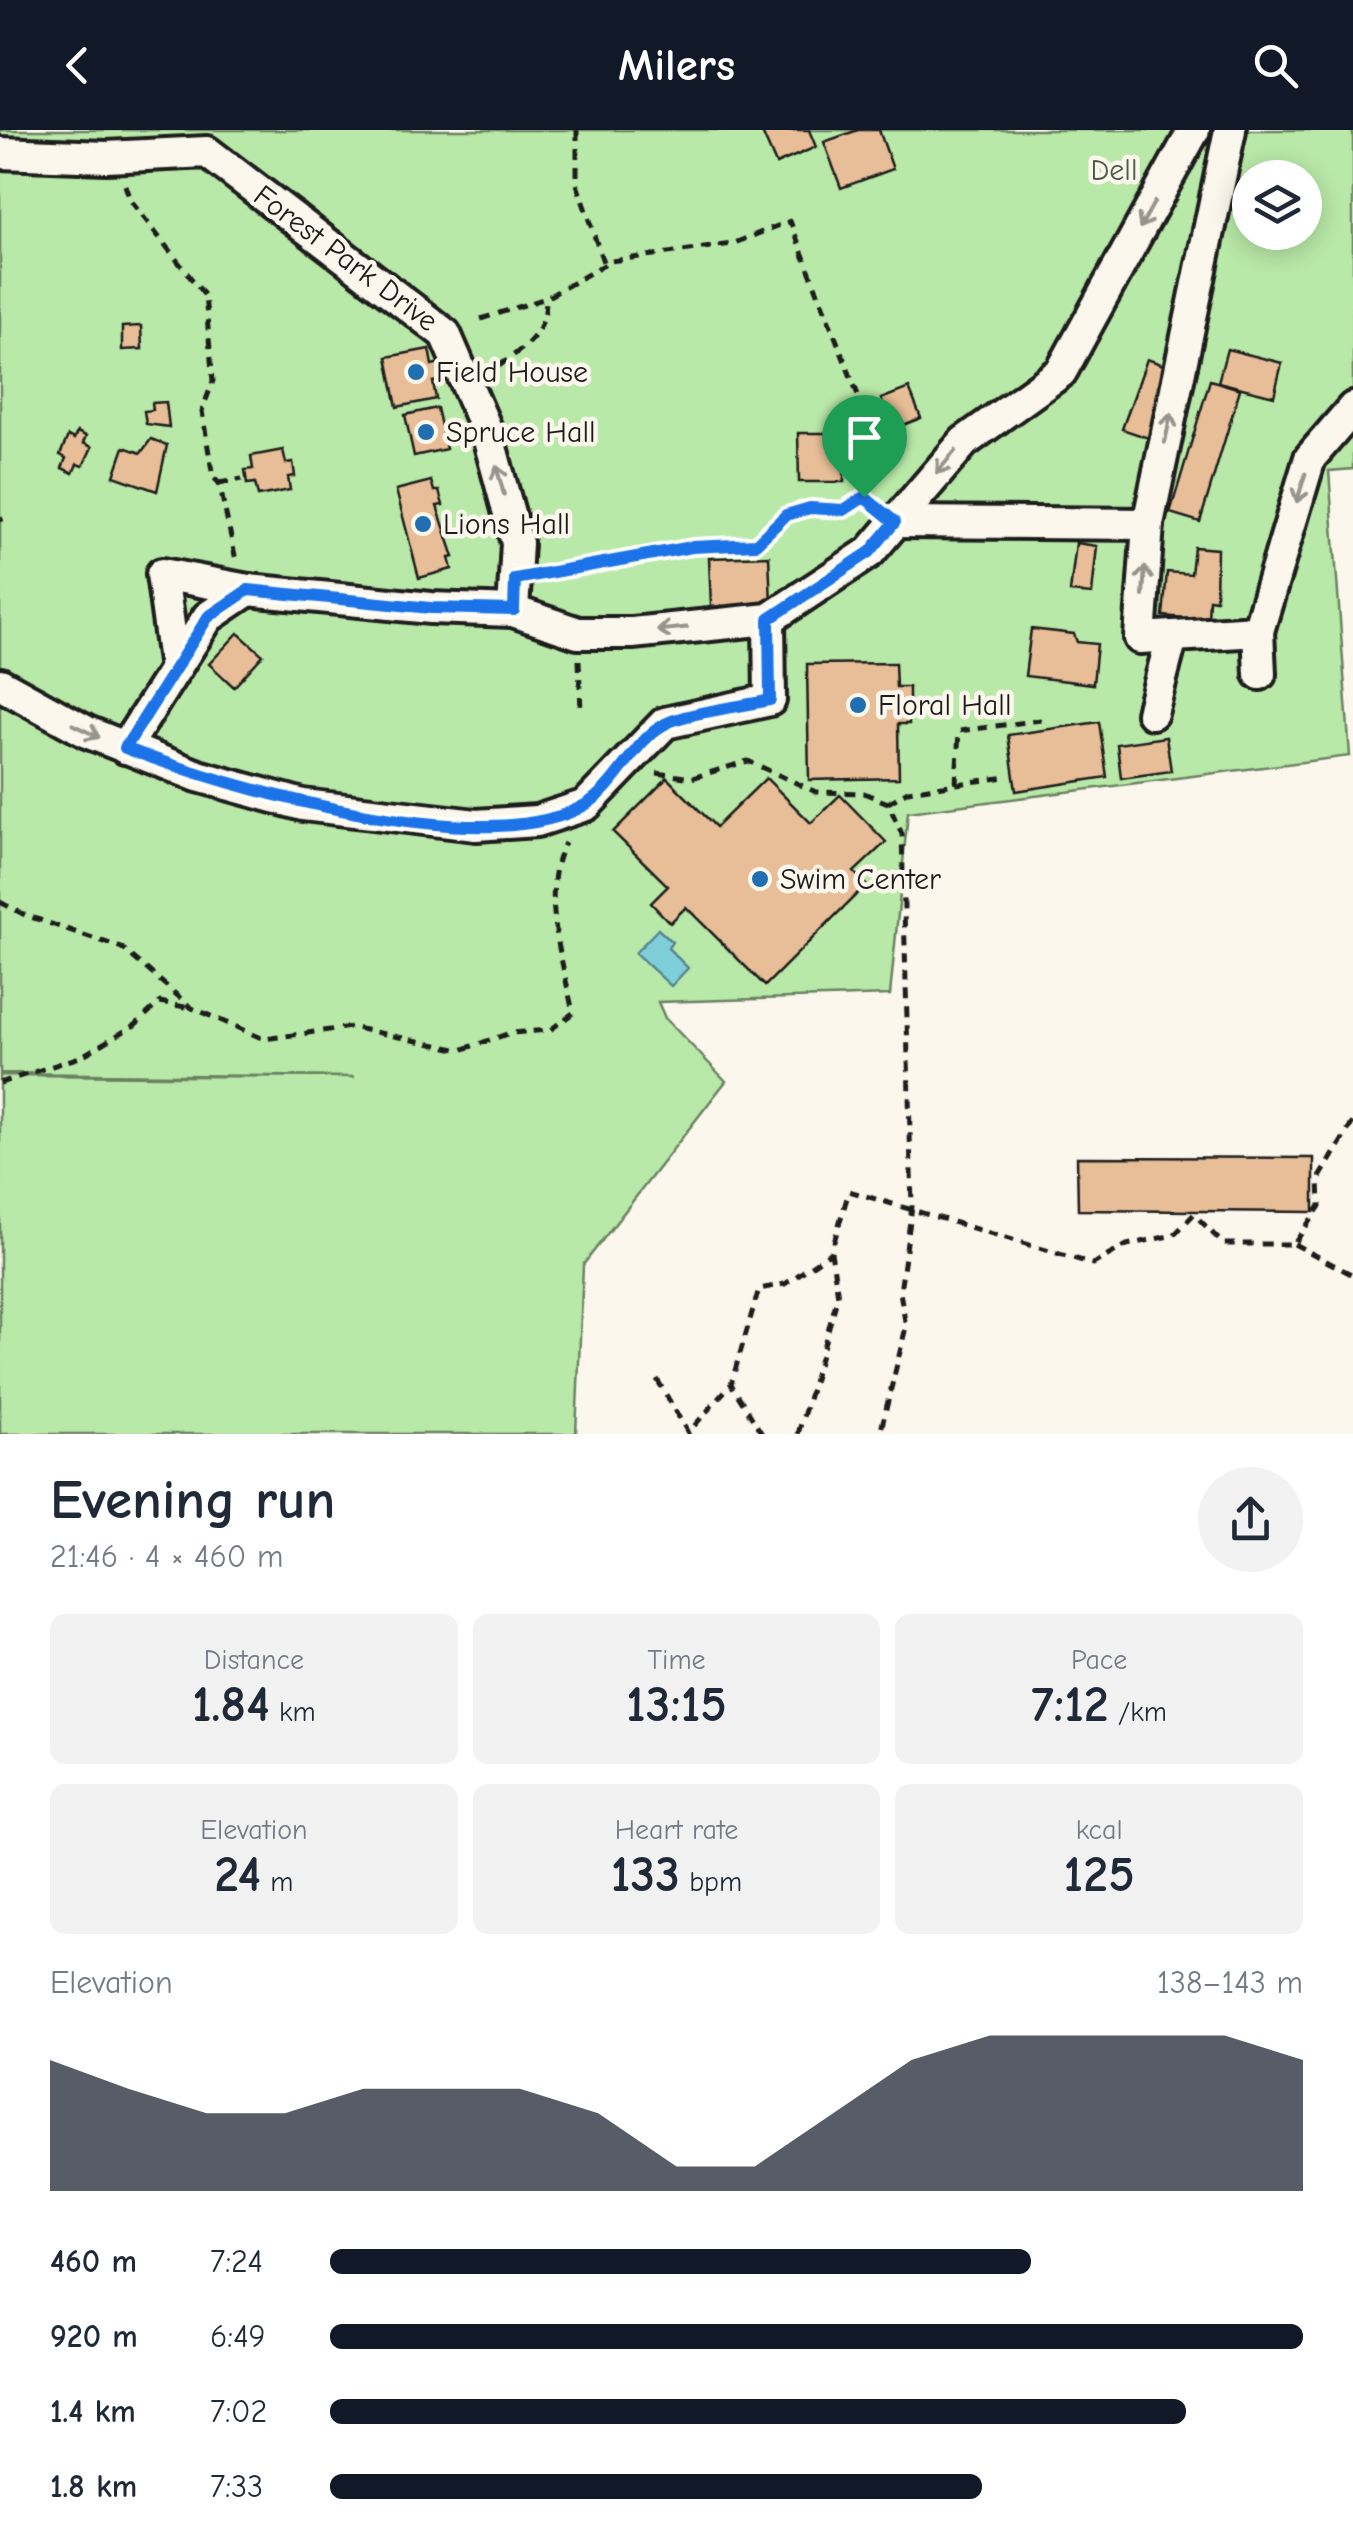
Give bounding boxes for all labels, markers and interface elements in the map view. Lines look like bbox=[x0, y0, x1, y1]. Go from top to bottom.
icon: back bbox=[50, 38, 105, 93]
icon: search bbox=[1248, 38, 1303, 93]
text: Milers bbox=[618, 39, 735, 91]
park label: Dell bbox=[1090, 153, 1138, 188]
map controls bbox=[1232, 160, 1322, 250]
button: layers bbox=[1232, 160, 1322, 250]
street label: Forest Park Drive bbox=[247, 178, 444, 339]
one-way arrow bbox=[1137, 200, 1157, 230]
place label: Field House bbox=[436, 355, 588, 390]
marker: Field House bbox=[405, 361, 427, 383]
pin bbox=[822, 395, 907, 498]
icon: arrive bbox=[837, 410, 892, 465]
one-way arrow bbox=[1160, 413, 1179, 445]
place label: Spruce Hall bbox=[446, 415, 596, 450]
marker: Spruce Hall bbox=[415, 421, 437, 443]
one-way arrow bbox=[935, 449, 958, 474]
one-way arrow bbox=[489, 465, 508, 497]
one-way arrow bbox=[1291, 472, 1309, 503]
place label: Lions Hall bbox=[443, 507, 570, 542]
marker: Lions Hall bbox=[412, 513, 434, 535]
one-way arrow bbox=[1135, 566, 1154, 598]
one-way arrow bbox=[657, 620, 689, 639]
place label: Floral Hall bbox=[878, 688, 1011, 723]
marker: Floral Hall bbox=[847, 694, 869, 716]
one-way arrow bbox=[70, 722, 100, 741]
place label: Swim Center bbox=[780, 862, 941, 897]
marker: Swim Center bbox=[749, 868, 771, 890]
button: share bbox=[1198, 1467, 1303, 1572]
text: Evening run bbox=[50, 1468, 335, 1532]
text: 21:46 · 4 × 460 m bbox=[50, 1538, 283, 1575]
text: Distance bbox=[204, 1644, 304, 1676]
text: Time bbox=[647, 1644, 706, 1676]
text: Pace bbox=[1071, 1644, 1127, 1676]
text: 1.84 bbox=[192, 1676, 270, 1734]
text: 13:15 bbox=[626, 1676, 727, 1734]
text: 7:12 bbox=[1031, 1676, 1109, 1734]
text: km bbox=[270, 1696, 316, 1728]
text: /km bbox=[1109, 1696, 1167, 1728]
text: Elevation bbox=[200, 1814, 307, 1846]
text: Heart rate bbox=[615, 1814, 738, 1846]
text: kcal bbox=[1076, 1814, 1123, 1846]
text: 24 bbox=[214, 1846, 261, 1904]
text: 133 bbox=[611, 1846, 680, 1904]
text: 125 bbox=[1064, 1846, 1135, 1904]
text: m bbox=[261, 1866, 294, 1898]
text: bpm bbox=[680, 1866, 742, 1898]
text: Elevation bbox=[50, 1964, 173, 2001]
text: 138–143 m bbox=[1157, 1964, 1303, 2001]
text: 460 m bbox=[50, 2243, 137, 2280]
text: 7:24 bbox=[210, 2243, 263, 2280]
text: 920 m bbox=[50, 2318, 138, 2355]
text: 6:49 bbox=[210, 2318, 266, 2355]
text: 1.4 km bbox=[50, 2393, 136, 2430]
text: 7:02 bbox=[210, 2393, 267, 2430]
text: 1.8 km bbox=[50, 2468, 137, 2505]
text: 7:33 bbox=[210, 2468, 263, 2505]

